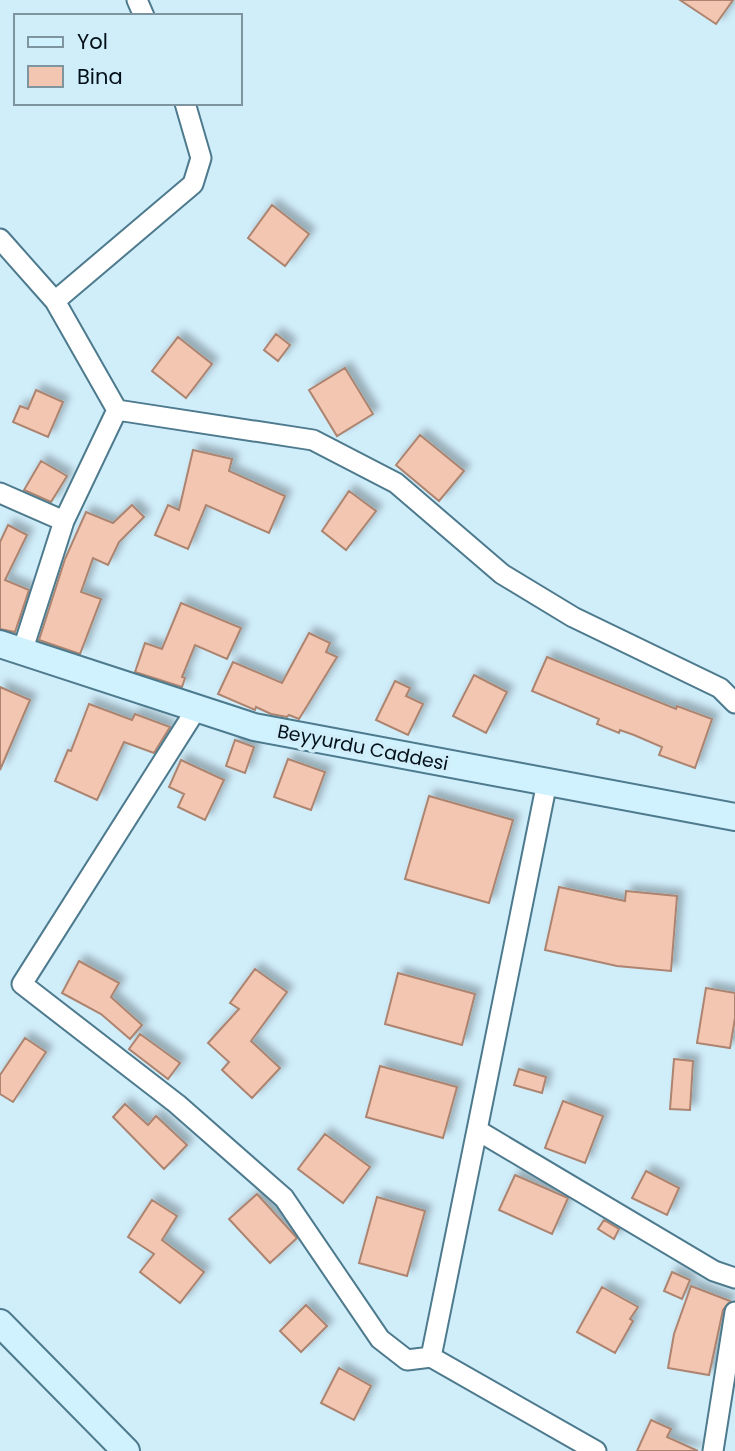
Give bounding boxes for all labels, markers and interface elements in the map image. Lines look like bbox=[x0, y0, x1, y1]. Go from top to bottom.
legend bbox=[14, 14, 242, 105]
text: Yol bbox=[77, 27, 108, 56]
text: Bina bbox=[77, 62, 123, 91]
street label: Beyyurdu Caddesi bbox=[275, 718, 451, 777]

